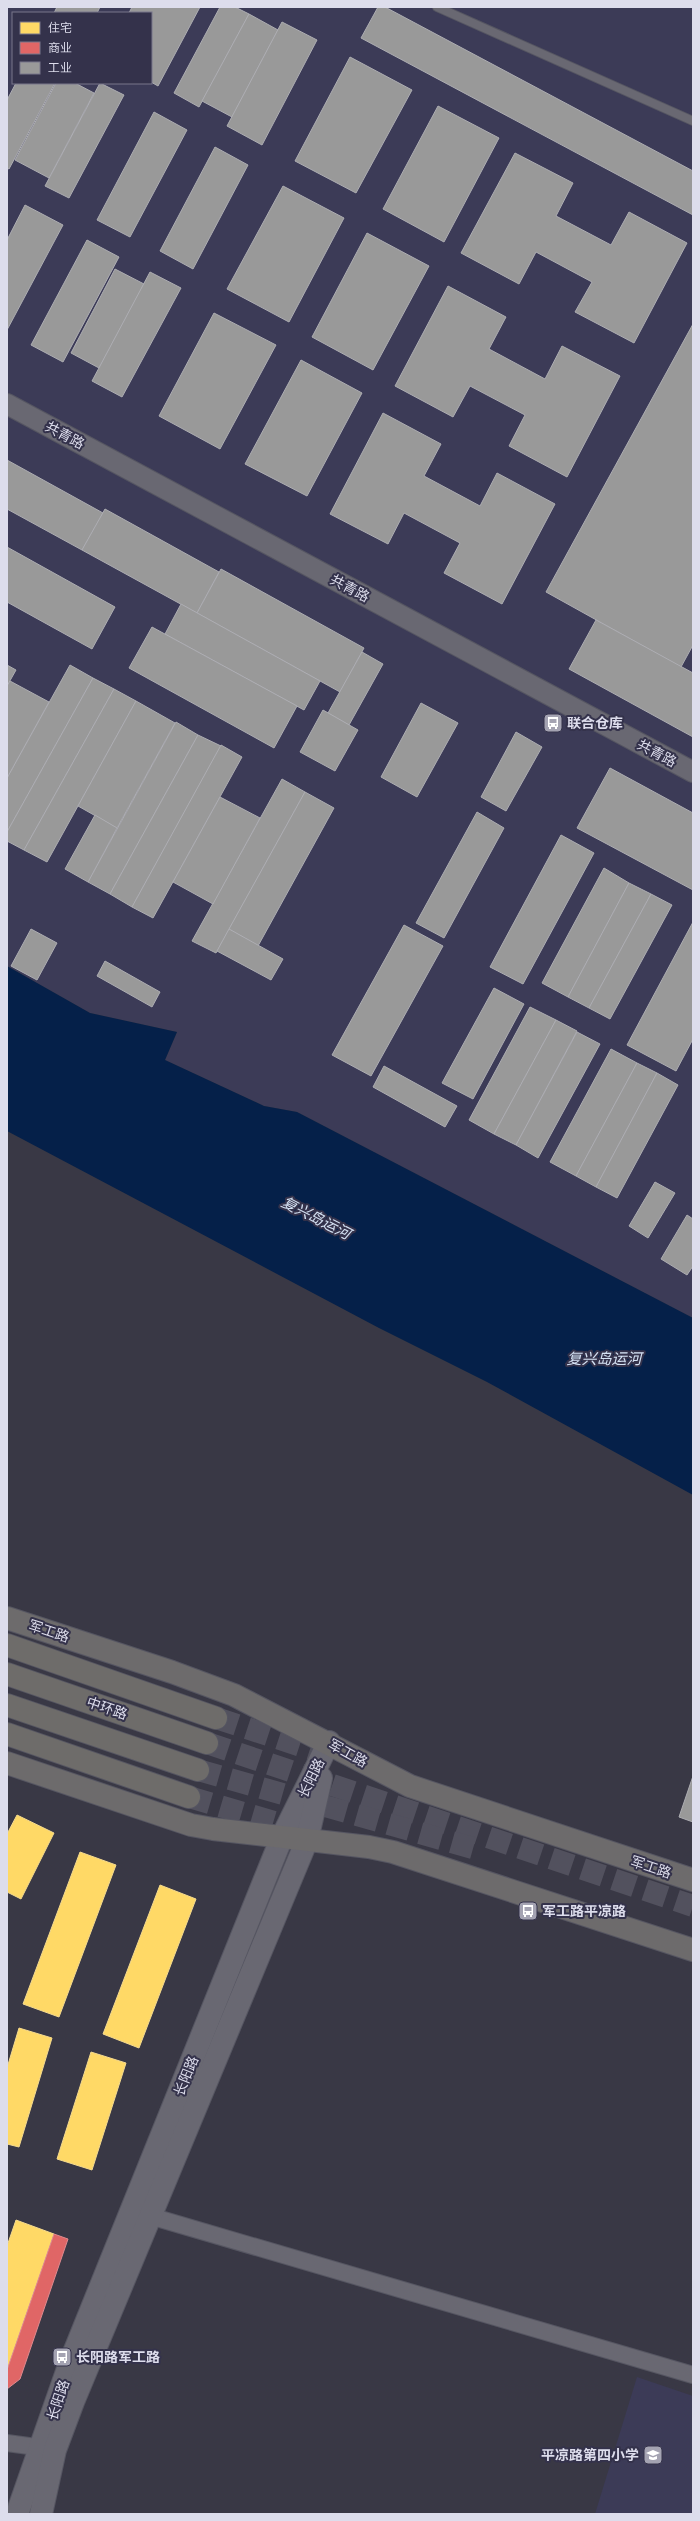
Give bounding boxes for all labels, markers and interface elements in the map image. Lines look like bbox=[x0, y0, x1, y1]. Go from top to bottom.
legend bbox=[12, 12, 152, 84]
text: 住宅 bbox=[48, 21, 72, 37]
text: 商业 bbox=[48, 41, 72, 57]
text: 工业 bbox=[48, 61, 72, 77]
street label: 共青路 bbox=[42, 419, 87, 454]
street label: 共青路 bbox=[327, 572, 372, 607]
bus stop icon: 联合仓库 bbox=[542, 712, 564, 734]
place label: 联合仓库 bbox=[567, 715, 623, 733]
street label: 共青路 bbox=[634, 737, 679, 772]
water label: 复兴岛运河 bbox=[278, 1194, 356, 1246]
water label: 复兴岛运河 bbox=[566, 1351, 644, 1370]
street label: 军工路 bbox=[26, 1618, 71, 1647]
street label: 中环路 bbox=[84, 1695, 129, 1724]
street label: 军工路 bbox=[325, 1737, 370, 1772]
street label: 长阳路 bbox=[296, 1756, 329, 1801]
street label: 军工路 bbox=[628, 1854, 673, 1883]
bus stop icon: 军工路平凉路 bbox=[517, 1900, 539, 1922]
place label: 军工路平凉路 bbox=[542, 1904, 626, 1921]
street label: 长阳路 bbox=[172, 2054, 203, 2099]
bus stop icon: 长阳路军工路 bbox=[51, 2346, 73, 2368]
place label: 长阳路军工路 bbox=[76, 2350, 160, 2367]
street label: 长阳路 bbox=[45, 2378, 74, 2423]
school or university icon: 平凉路第四小学 bbox=[642, 2444, 664, 2466]
place label: 平凉路第四小学 bbox=[541, 2447, 639, 2465]

